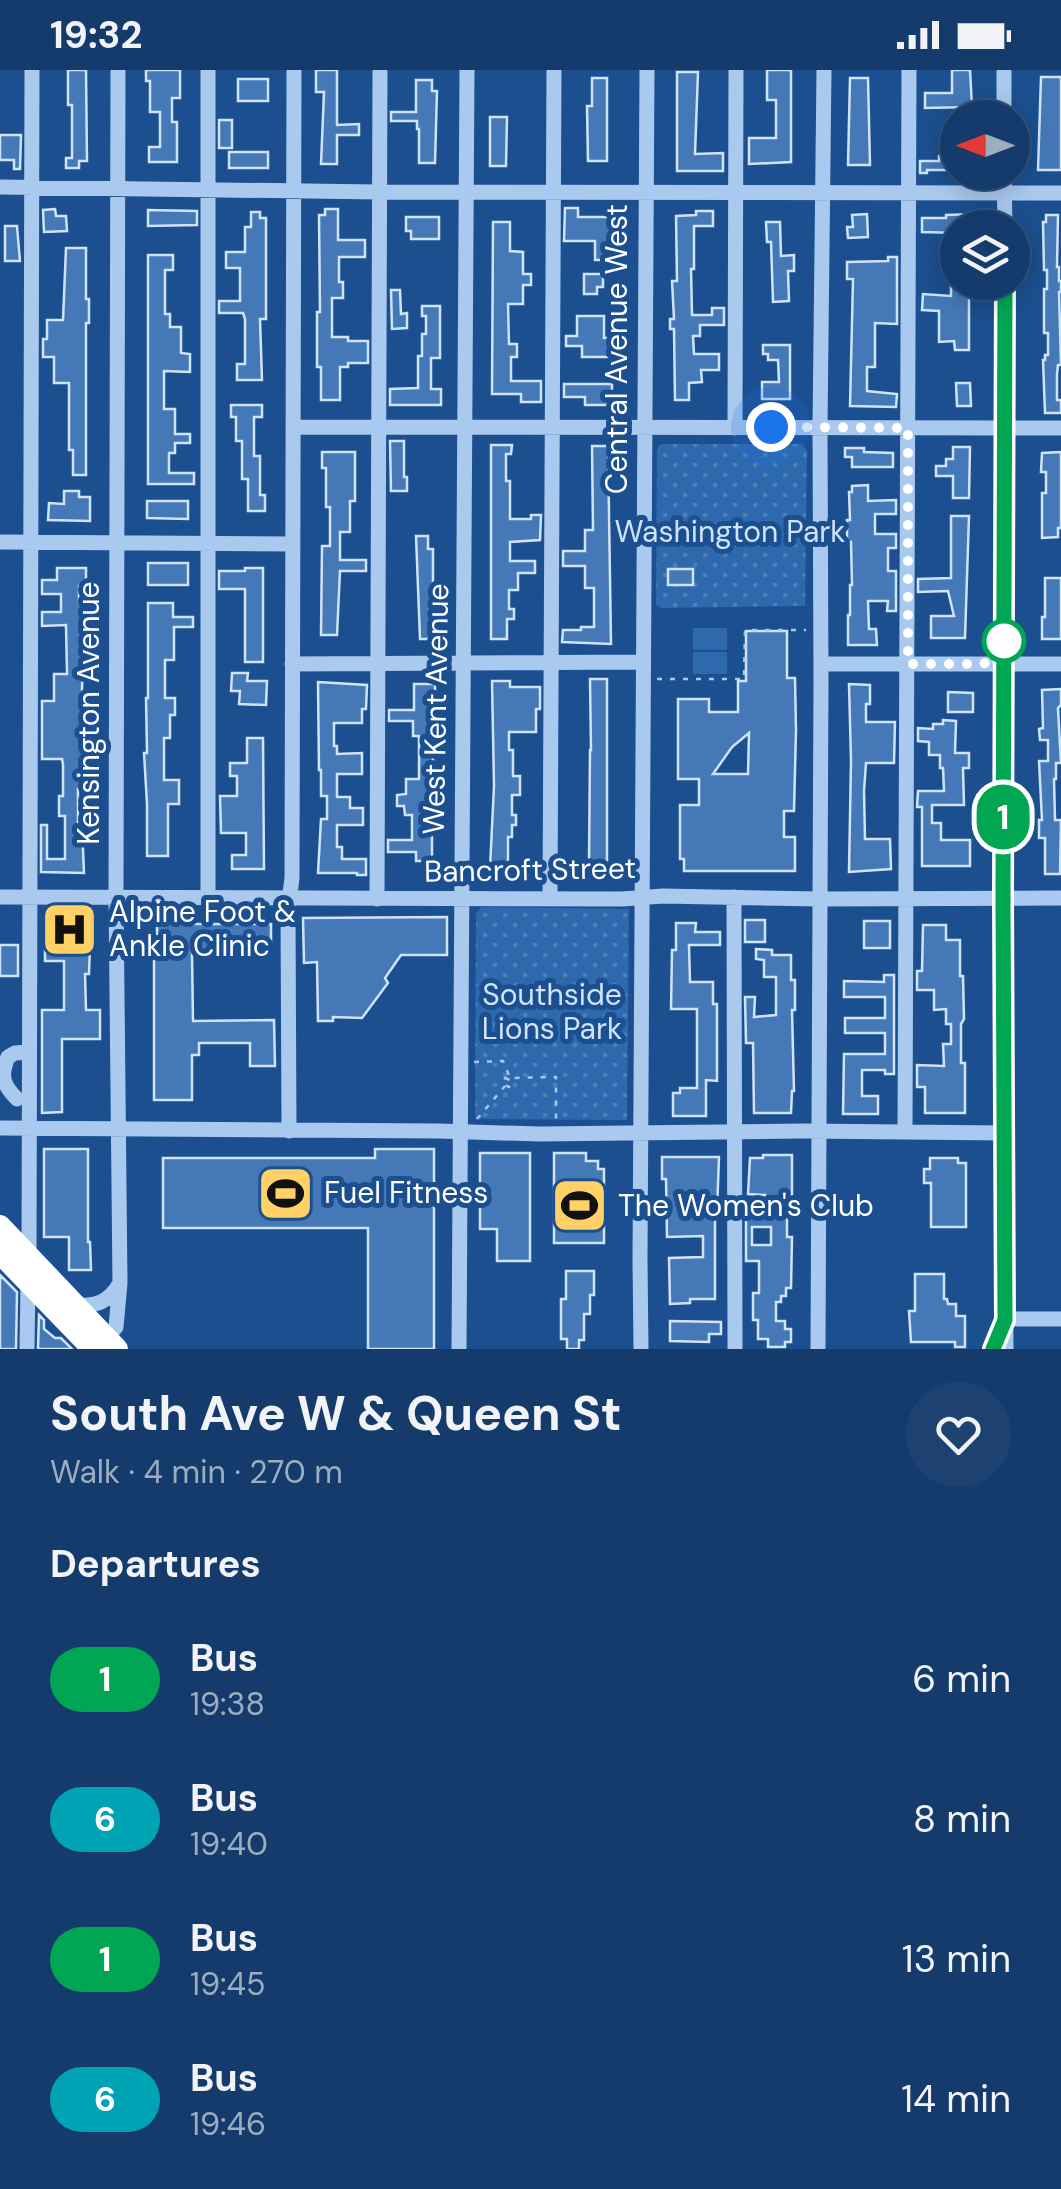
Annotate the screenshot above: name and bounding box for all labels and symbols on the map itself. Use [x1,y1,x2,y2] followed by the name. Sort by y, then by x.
[940,100,1030,190] north arrow
[597,204,636,494] street label: Central Avenue West
[746,402,796,452] your location
[615,512,845,551] park label: Washington Park
[69,581,108,845] street label: Kensington Avenue
[414,583,457,835] street label: West Kent Avenue
[983,620,1025,662] unlabelled marker
[970,784,1036,850] line badge: 1
[424,848,636,891] street label: Bancroft Street
[109,892,296,965] place label: Alpine Foot & Ankle Clinic
[40,899,100,959] hospital icon: Alpine Foot & Ankle Clinic
[482,975,622,1048] park label: Southside Lions Park
[255,1163,315,1223] sports icon: Fuel Fitness
[324,1173,488,1212] place label: Fuel Fitness
[549,1176,609,1236] sports icon: The Women's Club
[618,1186,874,1225] place label: The Women's Club

